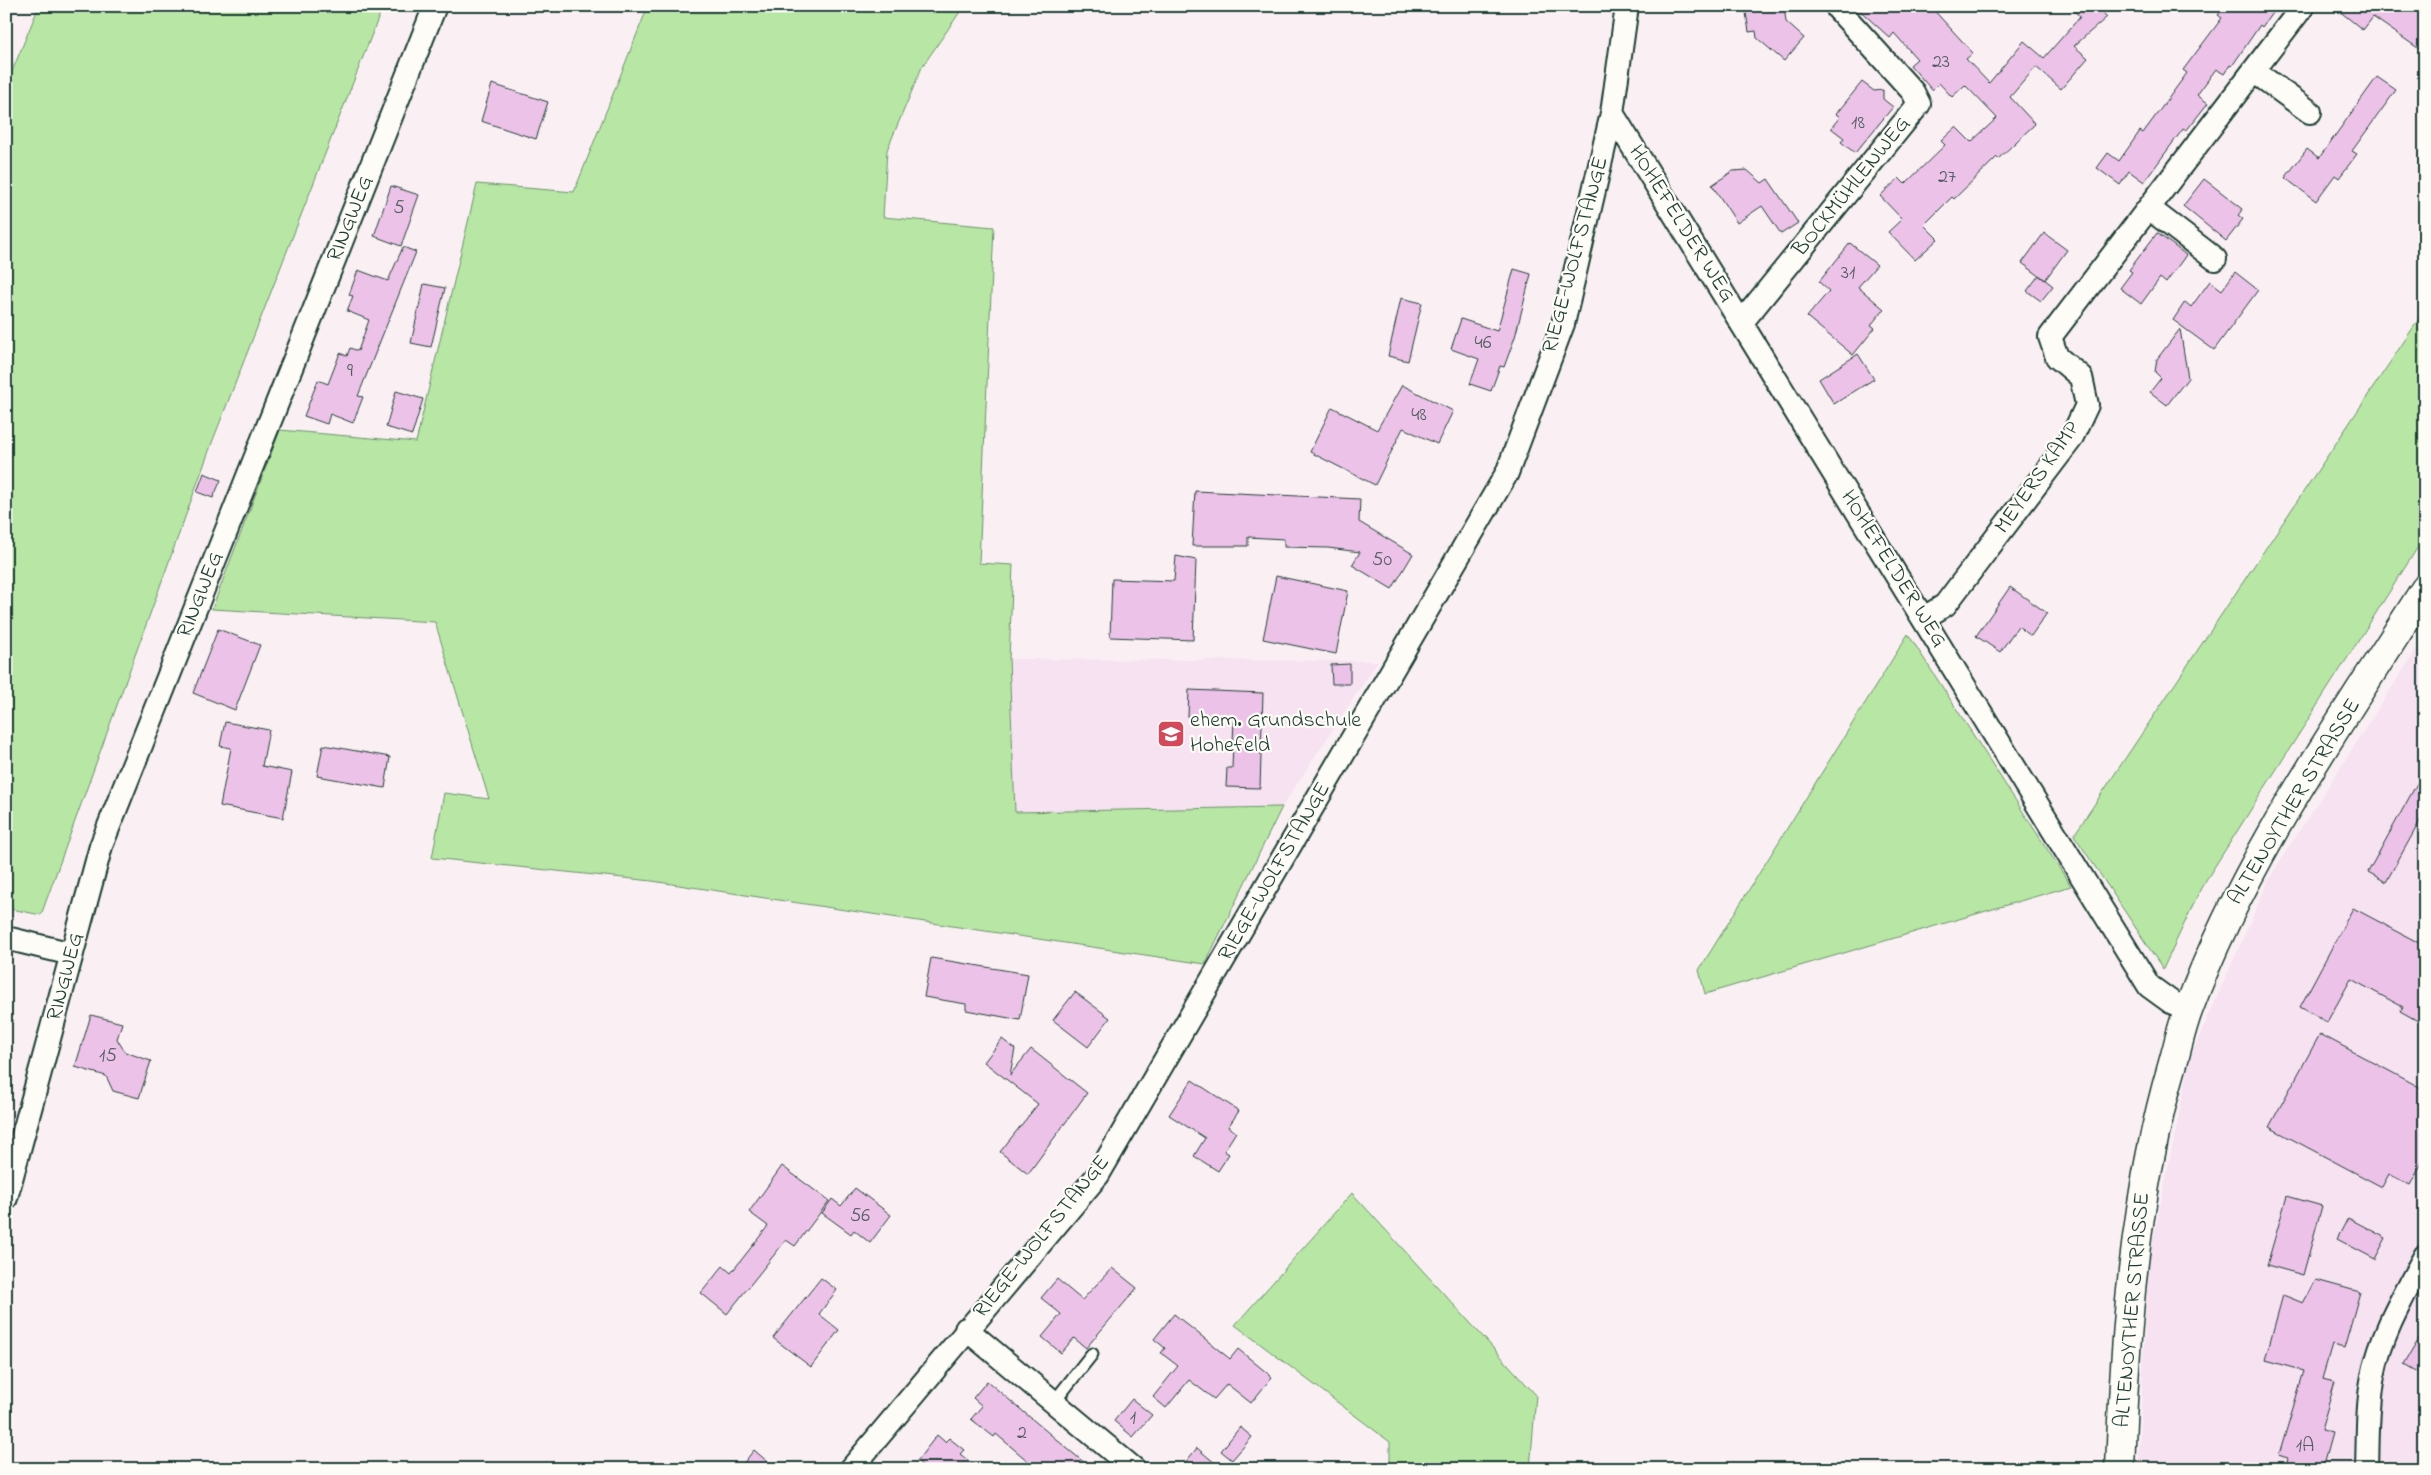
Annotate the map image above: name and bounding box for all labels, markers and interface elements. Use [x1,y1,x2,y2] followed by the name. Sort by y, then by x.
[1932,48,1950,77] house number: 23
[1851,109,1865,138] house number: 18
[1785,110,1919,265] street label: BOCKMÜHLENWEG
[1620,139,1742,309] street label: HOHEFELDER WEG
[1534,153,1618,357] street label: RIEGE-WOLFSTANGE
[1938,163,1956,192] house number: 27
[319,171,383,267] street label: RINGWEG
[393,194,405,223] house number: 5
[1841,259,1855,288] house number: 31
[1474,329,1492,358] house number: 46
[347,357,353,386] house number: 9
[1411,401,1427,430] house number: 48
[1987,415,2089,541] street label: MEYERS KAMP
[1832,484,1954,654] street label: HOHEFELDER WEG
[1372,546,1392,575] house number: 50
[169,547,233,643] street label: RINGWEG
[2221,693,2369,911] street label: ALTENOYTHER STRASSE
[1190,705,1361,762] place label: ehem. Grundschule Hohefeld
[1156,719,1186,749] school or university icon: ehem. Grundschule Hohefeld
[1211,776,1339,968] street label: RIEGE-WOLFSTANGE
[39,929,93,1025] street label: RINGWEG
[99,1042,117,1071] house number: 15
[966,1148,1118,1326] street label: RIEGE-WOLFSTANGE
[2107,1191,2159,1429] street label: ALTENOYTHER STRASSE
[850,1202,870,1231] house number: 56
[1130,1404,1136,1433] house number: 1
[1017,1419,1027,1448] house number: 2
[2296,1432,2314,1461] house number: 1A

